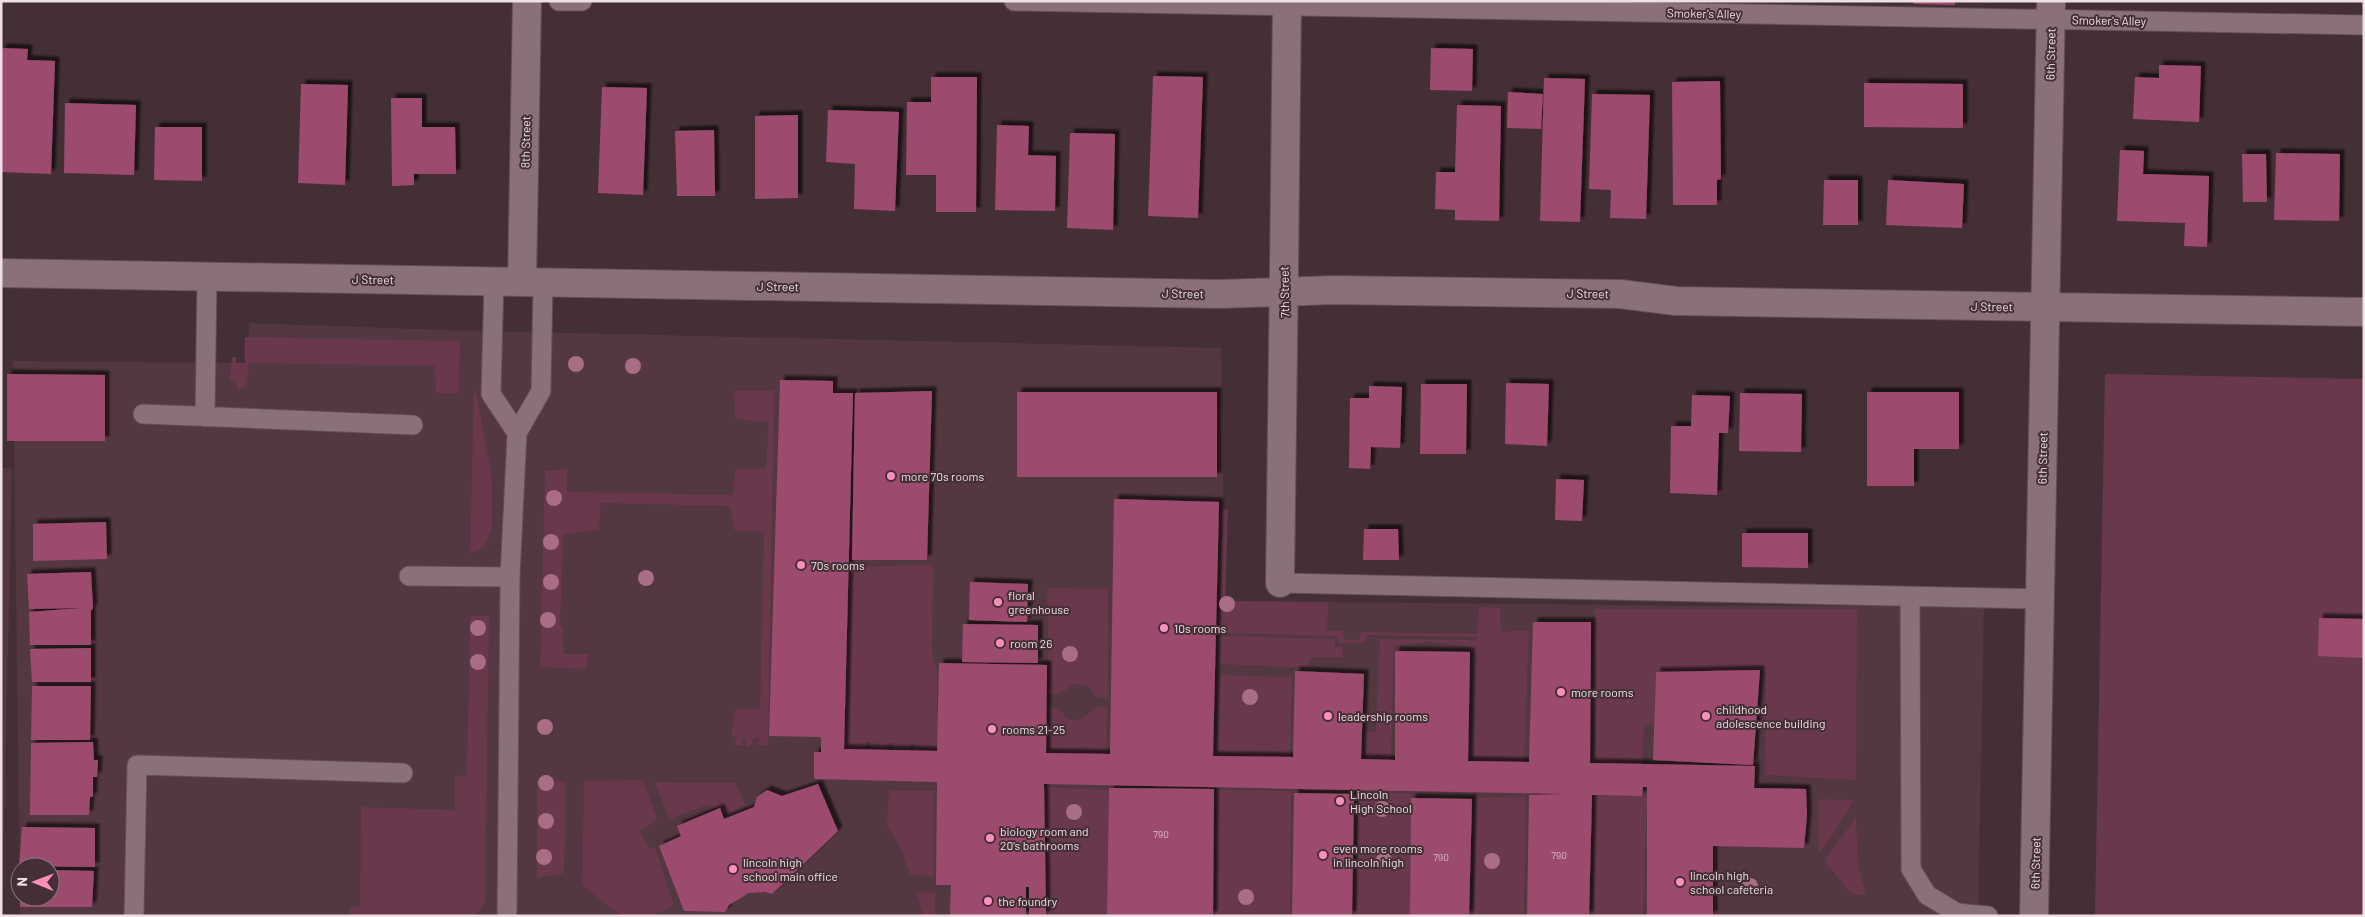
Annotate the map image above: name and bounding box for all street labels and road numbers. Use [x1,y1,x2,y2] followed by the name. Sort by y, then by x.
[1667,5,1742,21] street label: Smoker's Alley
[2072,12,2147,28] street label: Smoker's Alley
[2043,28,2057,80] street label: 6th Street
[518,116,532,168] street label: 8th Street
[1277,266,1291,318] street label: 7th Street
[352,272,394,286] street label: J Street
[757,279,799,293] street label: J Street
[1162,286,1204,300] street label: J Street
[1567,286,1609,300] street label: J Street
[1971,299,2013,313] street label: J Street
[2035,432,2049,484] street label: 6th Street
[2028,837,2042,889] street label: 6th Street

